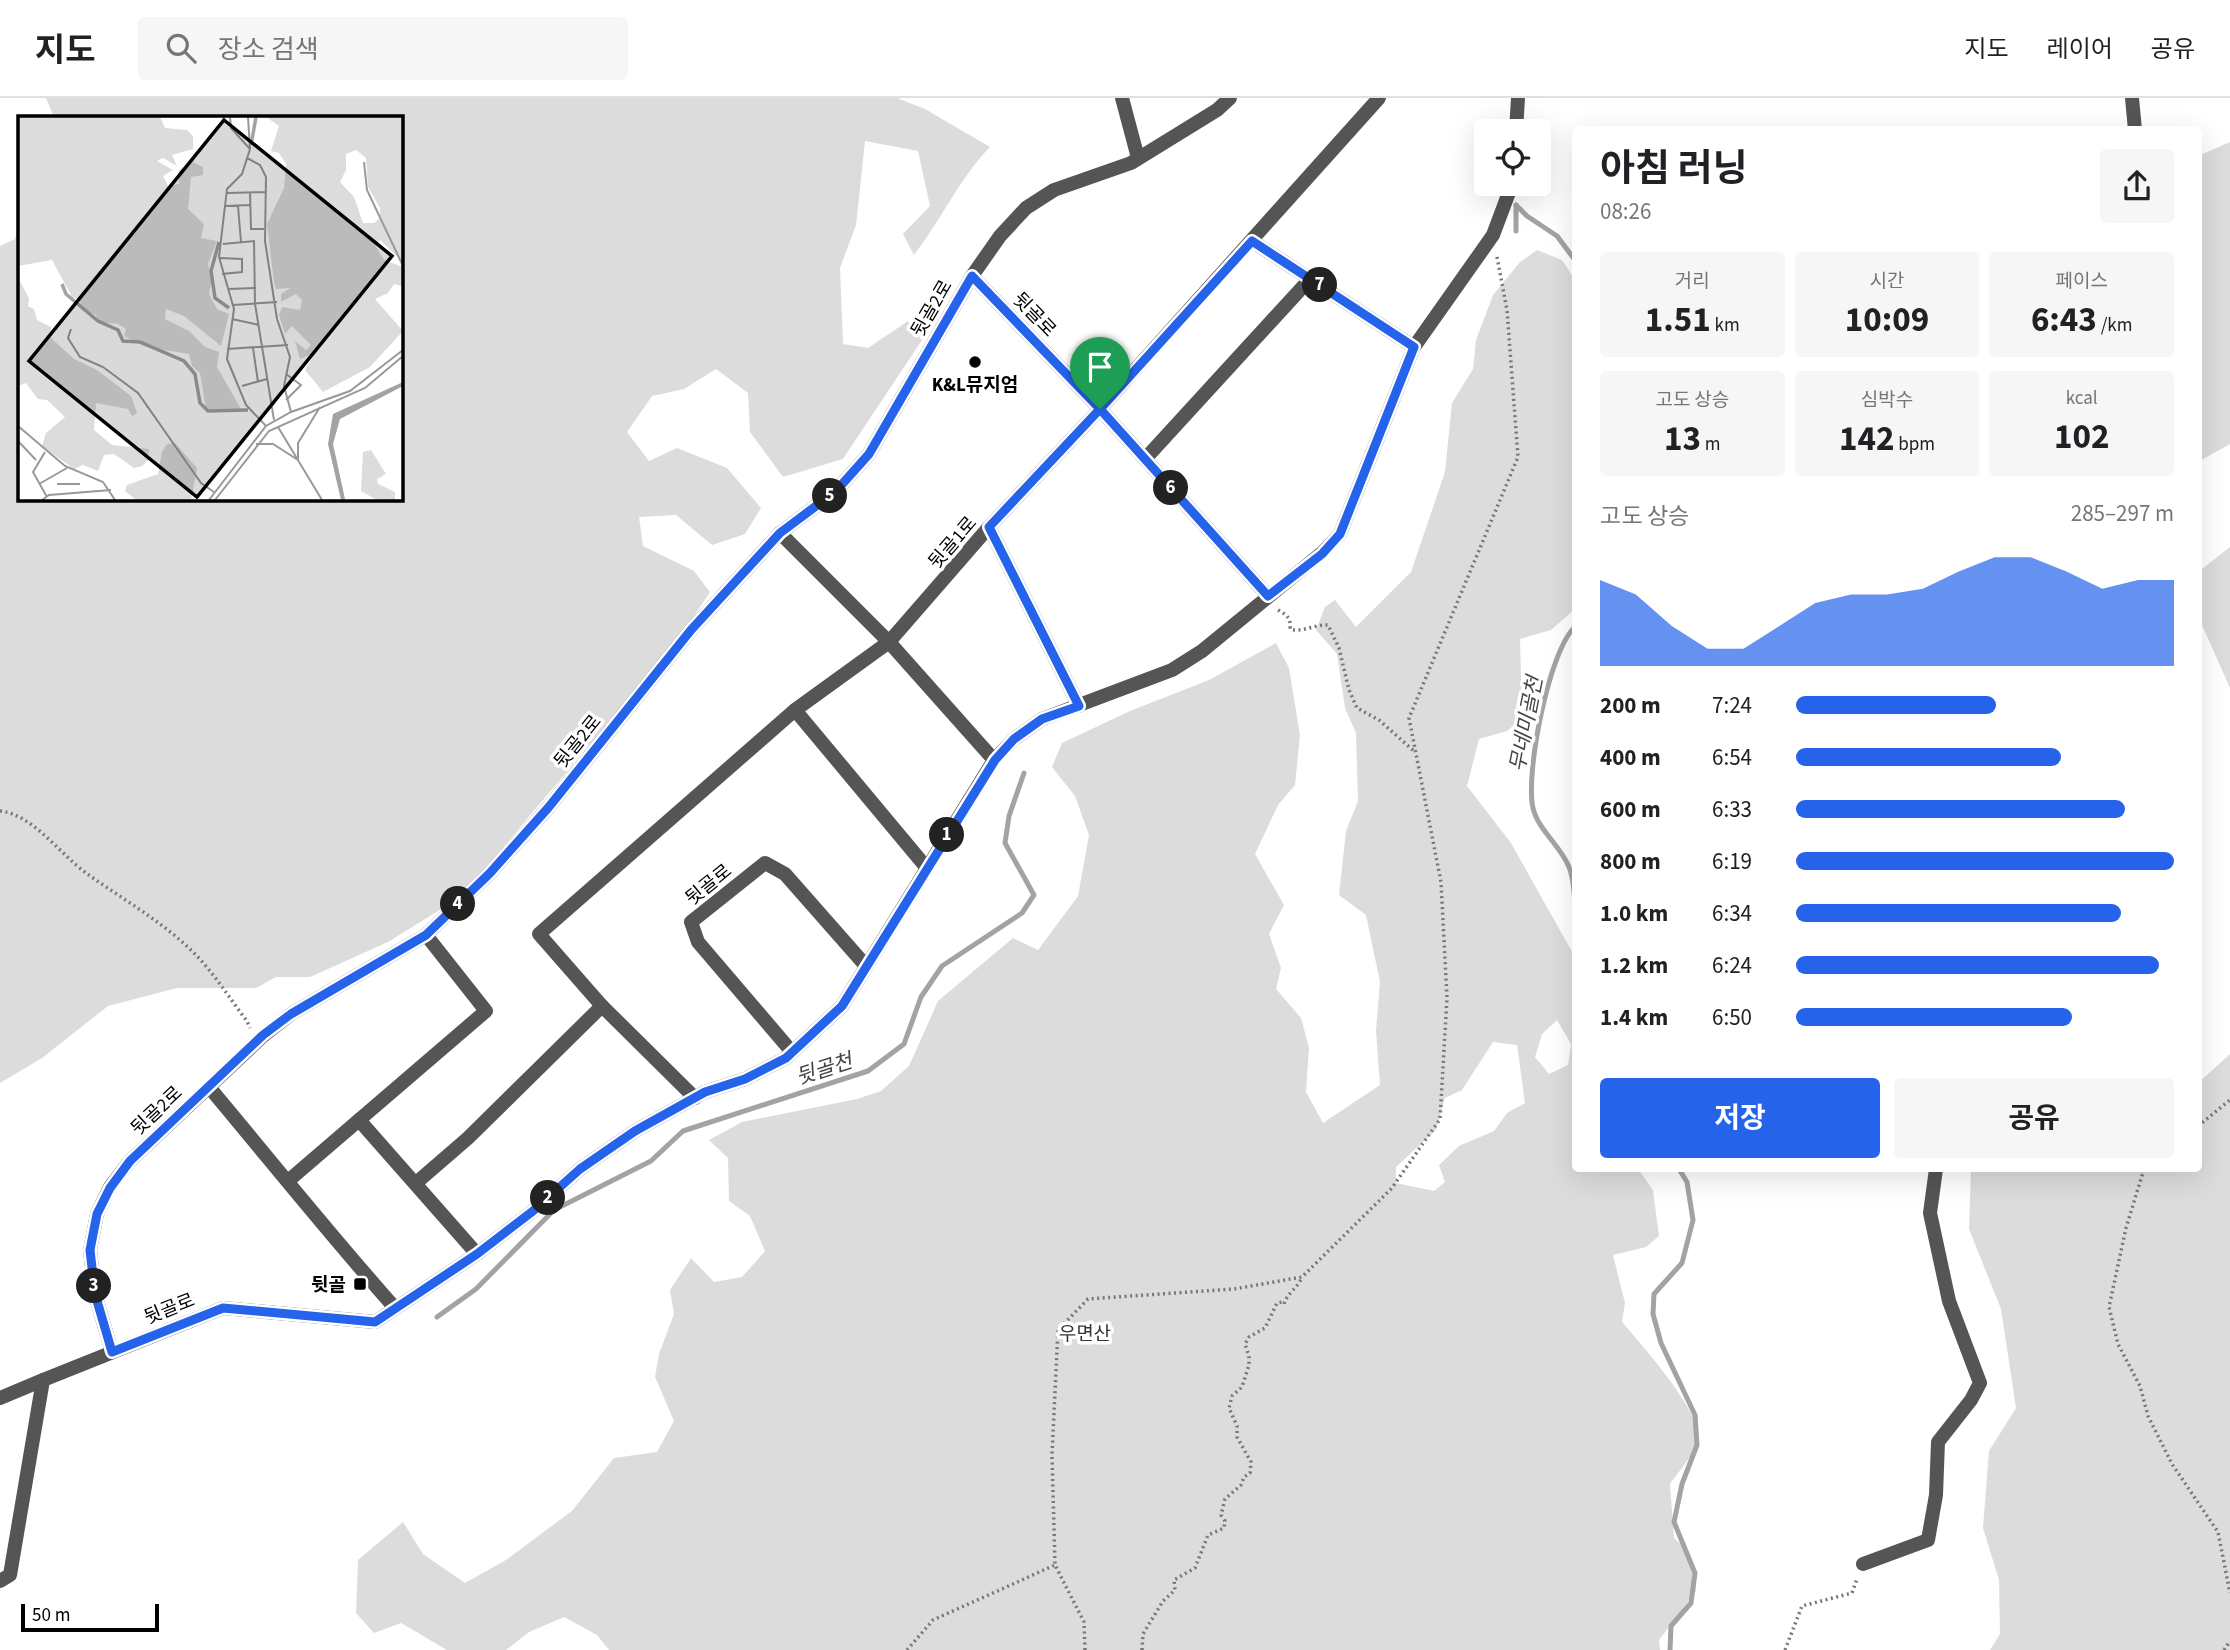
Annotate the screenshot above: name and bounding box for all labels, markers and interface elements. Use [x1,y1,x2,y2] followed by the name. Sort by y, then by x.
[138,17,628,80] search box
[35,27,96,74] text: 지도
[162,29,200,67] icon: search
[218,31,319,68] text: 장소 검색
[1964,32,2009,67] text: 지도
[2047,32,2113,67] text: 레이어
[2151,32,2195,67] text: 공유
[18,116,402,500] inset map
[1474,119,1551,196] map controls
[1474,119,1551,196] button: locate
[1600,142,1747,196] text: 아침 러닝
[2100,149,2174,223] button: share
[1600,195,1651,228] text: 08:26
[1302,268,1338,302] pin: 7
[1675,268,1710,295] text: 거리
[1870,268,1904,295] text: 시간
[2055,268,2108,295] text: 페이스
[1314,271,1325,298] text: 7
[905,275,959,342] street label: 뒷골2로
[1006,287,1062,343] street label: 뒷골로
[1645,295,1711,345] text: 1.51
[1845,295,1929,345] text: 10:09
[2031,295,2097,345] text: 6:43
[1711,312,1740,339] text: km
[2097,312,2132,339] text: /km
[1070,337,1130,409] pin
[1081,348,1119,386] icon: arrive
[967,354,983,370] marker: K&L뮤지엄
[932,372,1018,399] place label: K&L뮤지엄
[2066,385,2098,412] text: kcal
[1655,387,1729,414] text: 고도 상승
[1861,387,1913,414] text: 심박수
[2054,412,2109,462] text: 102
[1664,414,1701,464] text: 13
[1839,414,1894,464] text: 142
[1701,431,1721,458] text: m
[1894,431,1935,458] text: bpm
[1154,470,1188,506] pin: 6
[1165,474,1176,501] text: 6
[812,478,848,514] pin: 5
[824,482,835,509] text: 5
[2071,497,2174,530] text: 285–297 m
[1600,500,1689,533] text: 고도 상승
[923,511,984,575] street label: 뒷골1로
[1502,671,1550,774] water label: 무네미골천
[1600,689,1661,722] text: 200 m
[1712,689,1752,722] text: 7:24
[548,709,608,774] street label: 뒷골2로
[1600,741,1661,774] text: 400 m
[1712,741,1752,774] text: 6:54
[1600,793,1661,826] text: 600 m
[1712,793,1752,826] text: 6:33
[930,818,964,852] pin: 1
[941,821,952,848] text: 1
[1600,845,1661,878] text: 800 m
[1712,845,1752,878] text: 6:19
[680,858,738,912] street label: 뒷골로
[440,886,476,922] pin: 4
[452,890,463,917] text: 4
[1600,897,1668,930] text: 1.0 km
[1712,897,1752,930] text: 6:34
[1600,949,1668,982] text: 1.2 km
[1712,949,1752,982] text: 6:24
[1600,1001,1668,1034] text: 1.4 km
[1712,1001,1752,1034] text: 6:50
[792,1045,859,1092] water label: 뒷골천
[1600,1078,1880,1158] button: 저장
[1894,1078,2174,1158] button: 공유
[125,1080,189,1142] street label: 뒷골2로
[530,1180,566,1216] pin: 2
[542,1184,553,1211] text: 2
[76,1268,112,1304] pin: 3
[88,1272,99,1299] text: 3
[311,1272,346,1299] place label: 뒷골
[352,1276,368,1292] marker: 뒷골
[140,1287,199,1332] street label: 뒷골로
[1059,1321,1111,1348] park label: 우면산
[21,1601,159,1633] scale bar
[32,1602,70,1629] text: 50 m

